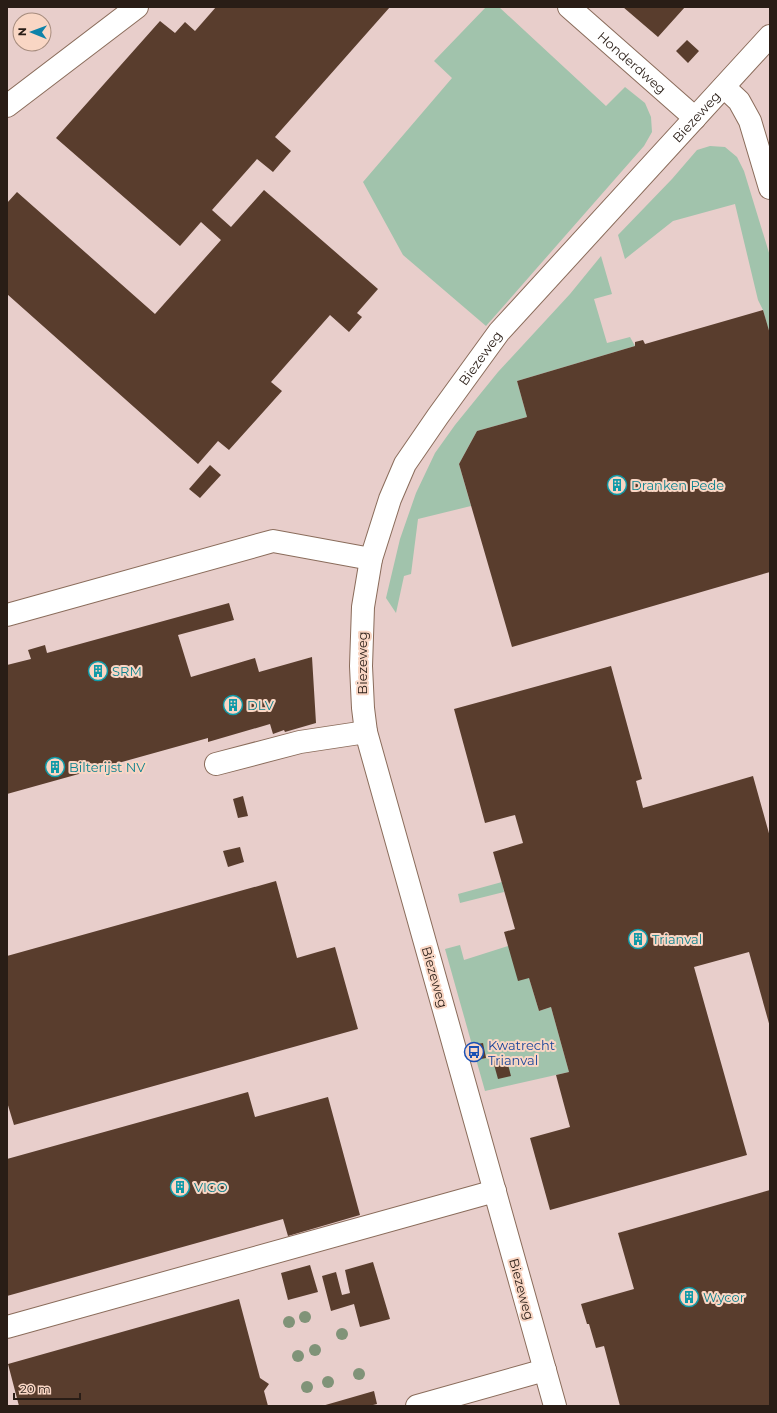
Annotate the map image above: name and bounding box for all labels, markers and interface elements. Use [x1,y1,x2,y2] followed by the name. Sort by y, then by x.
[12,12,52,52] north arrow
[15,27,29,36] text: N
[594,28,670,97] street label: Honderdweg
[669,88,723,145] street label: Biezeweg
[455,328,505,388] street label: Biezeweg
[606,474,628,496] building icon: Dranken Pede
[631,477,724,493] place label: Dranken Pede
[354,631,370,695] street label: Biezeweg
[87,660,109,682] building icon: SRM
[112,663,142,679] place label: SRM
[222,694,244,716] building icon: DLV
[247,697,275,713] place label: DLV
[44,756,66,778] building icon: Bilterijst NV
[69,759,146,775] place label: Bilterijst NV
[627,928,649,950] building icon: Trianval
[652,931,702,947] place label: Trianval
[419,944,451,1010] street label: Biezeweg
[488,1037,555,1068] place label: Kwatrecht Trianval
[463,1041,485,1063] bus stop icon: Kwatrecht Trianval
[169,1176,191,1198] building icon: VIGO
[194,1179,228,1195] place label: VIGO
[506,1256,538,1322] street label: Biezeweg
[678,1286,700,1308] building icon: Wycor
[703,1289,745,1305] place label: Wycor
[14,1375,80,1401] scale bar
[20,1381,51,1396] text: 20 m

